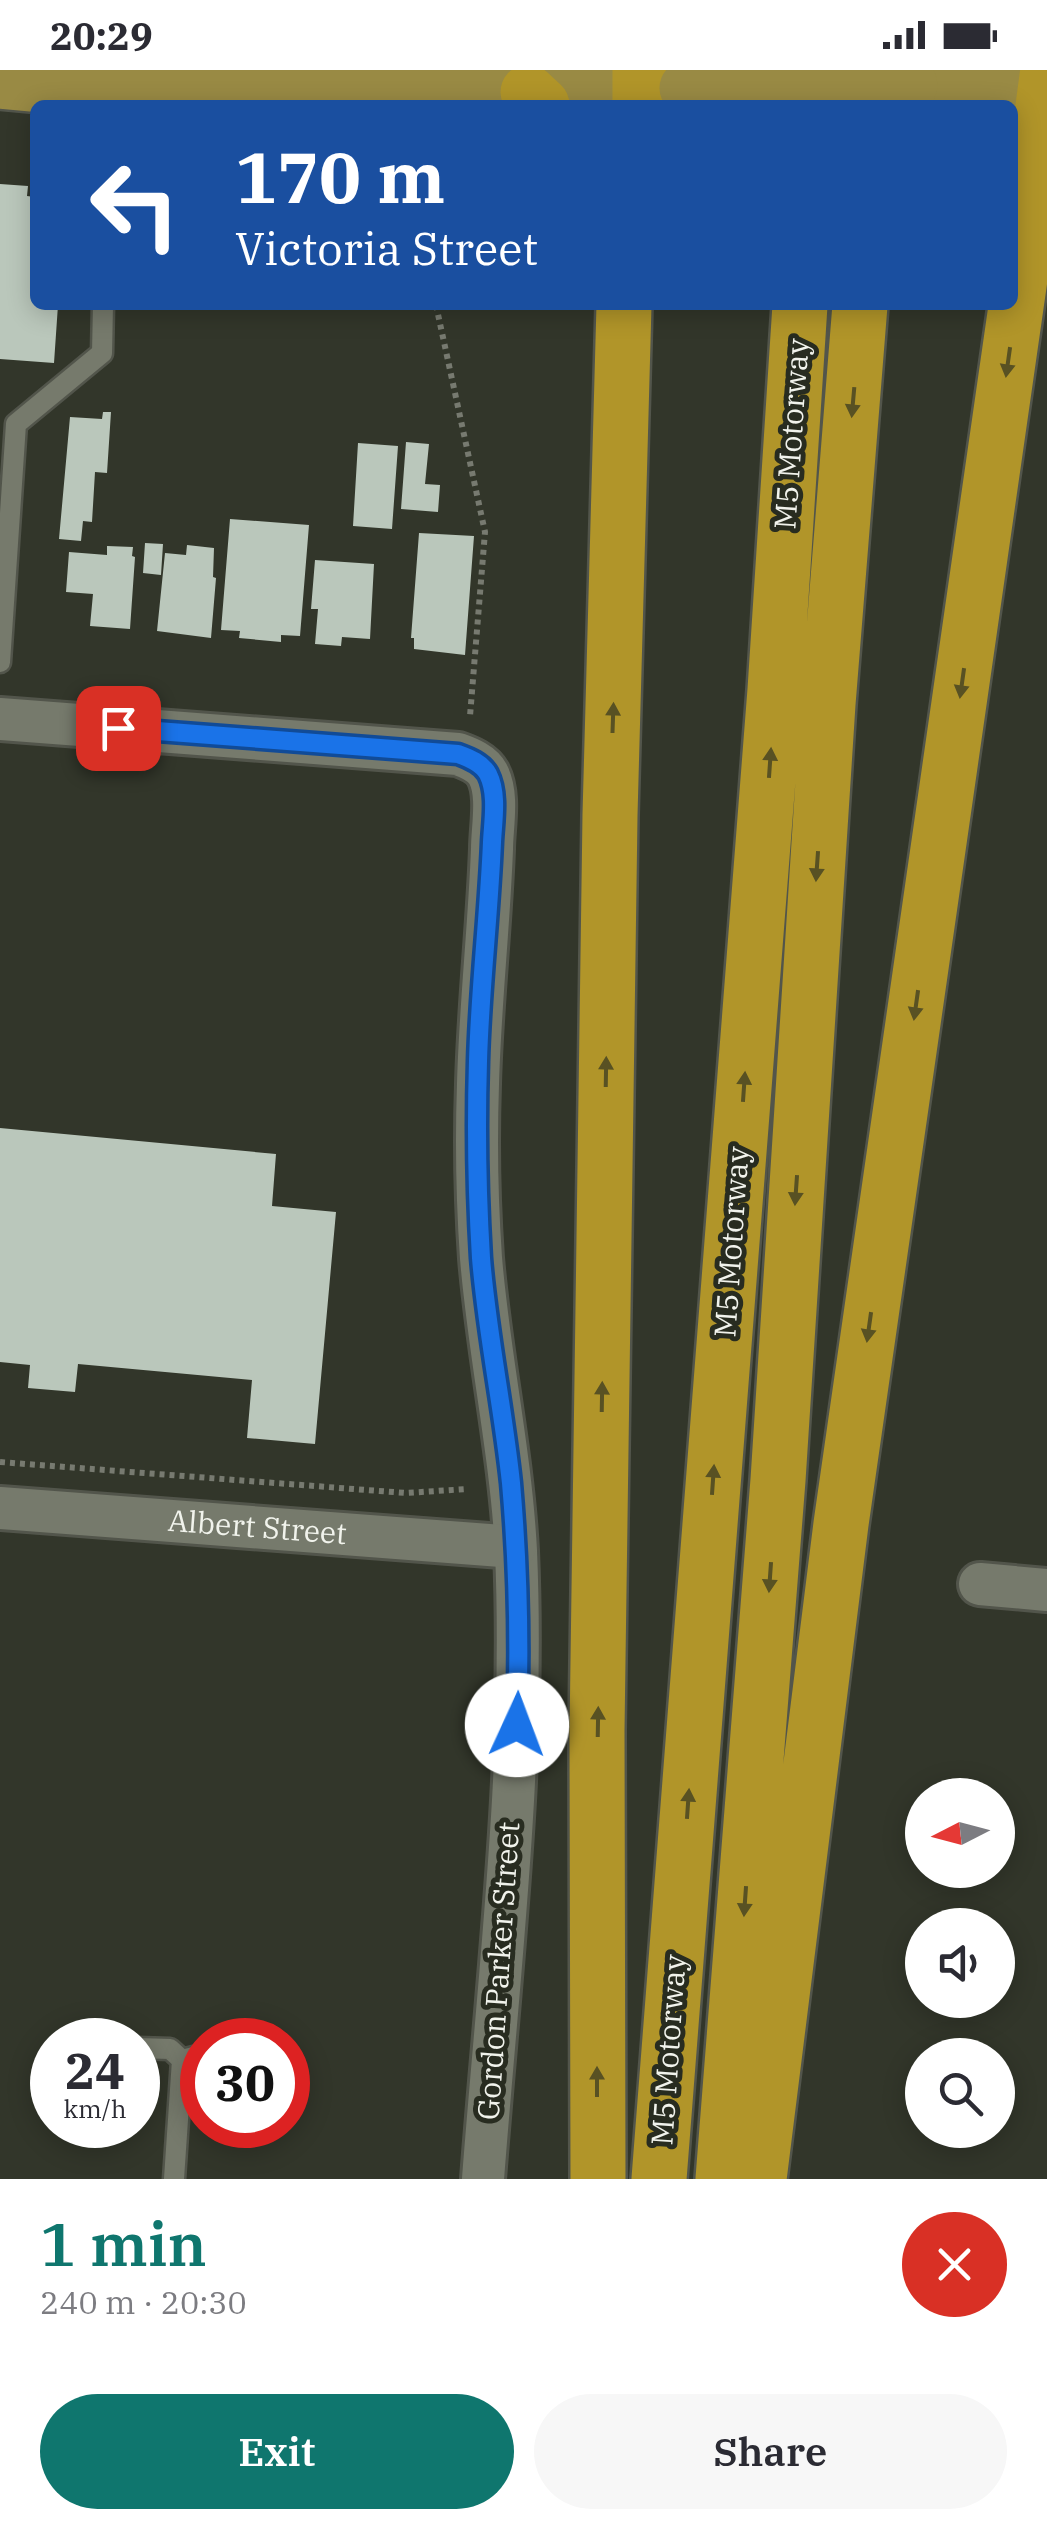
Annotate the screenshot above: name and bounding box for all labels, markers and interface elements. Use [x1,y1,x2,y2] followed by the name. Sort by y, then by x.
[50,11,153,60] text: 20:29
[235,131,445,222] text: 170 m
[70,140,200,270] icon: left
[235,219,538,277] text: Victoria Street
[764,337,817,531] street label: M5 Motorway
[1000,346,1016,378] one-way arrow
[844,387,860,419] one-way arrow
[954,668,970,700] one-way arrow
[76,686,161,771] pin
[91,701,146,756] icon: arrive
[605,702,621,734] one-way arrow
[762,746,778,778] one-way arrow
[809,850,825,882] one-way arrow
[907,990,923,1021] one-way arrow
[599,1055,615,1087] one-way arrow
[737,1070,753,1102] one-way arrow
[704,1145,757,1339] street label: M5 Motorway
[788,1175,804,1207] one-way arrow
[861,1311,877,1343] one-way arrow
[594,1380,610,1412] one-way arrow
[706,1464,722,1496] one-way arrow
[167,1500,348,1552] street label: Albert Street
[762,1562,778,1594] one-way arrow
[465,1673,569,1777] position arrow
[590,1705,606,1737] one-way arrow
[905,1778,1015,1888] north arrow
[905,1778,1015,2148] map controls
[680,1788,696,1820] one-way arrow
[468,1821,527,2121] street label: Gordon Parker Street
[736,1886,752,1918] one-way arrow
[905,1908,1015,2018] button: sound
[641,1953,694,2147] street label: M5 Motorway
[180,2018,310,2148] speed limit sign: 30
[65,2038,125,2103] text: 24
[905,2038,1015,2148] button: search
[589,2065,605,2097] one-way arrow
[63,2092,127,2125] text: km/h
[40,2204,207,2283] text: 1 min
[902,2212,1007,2317] button: close
[40,2281,247,2323] text: 240 m · 20:30
[40,2394,514,2509] button: Exit
[534,2394,1007,2509] button: Share

